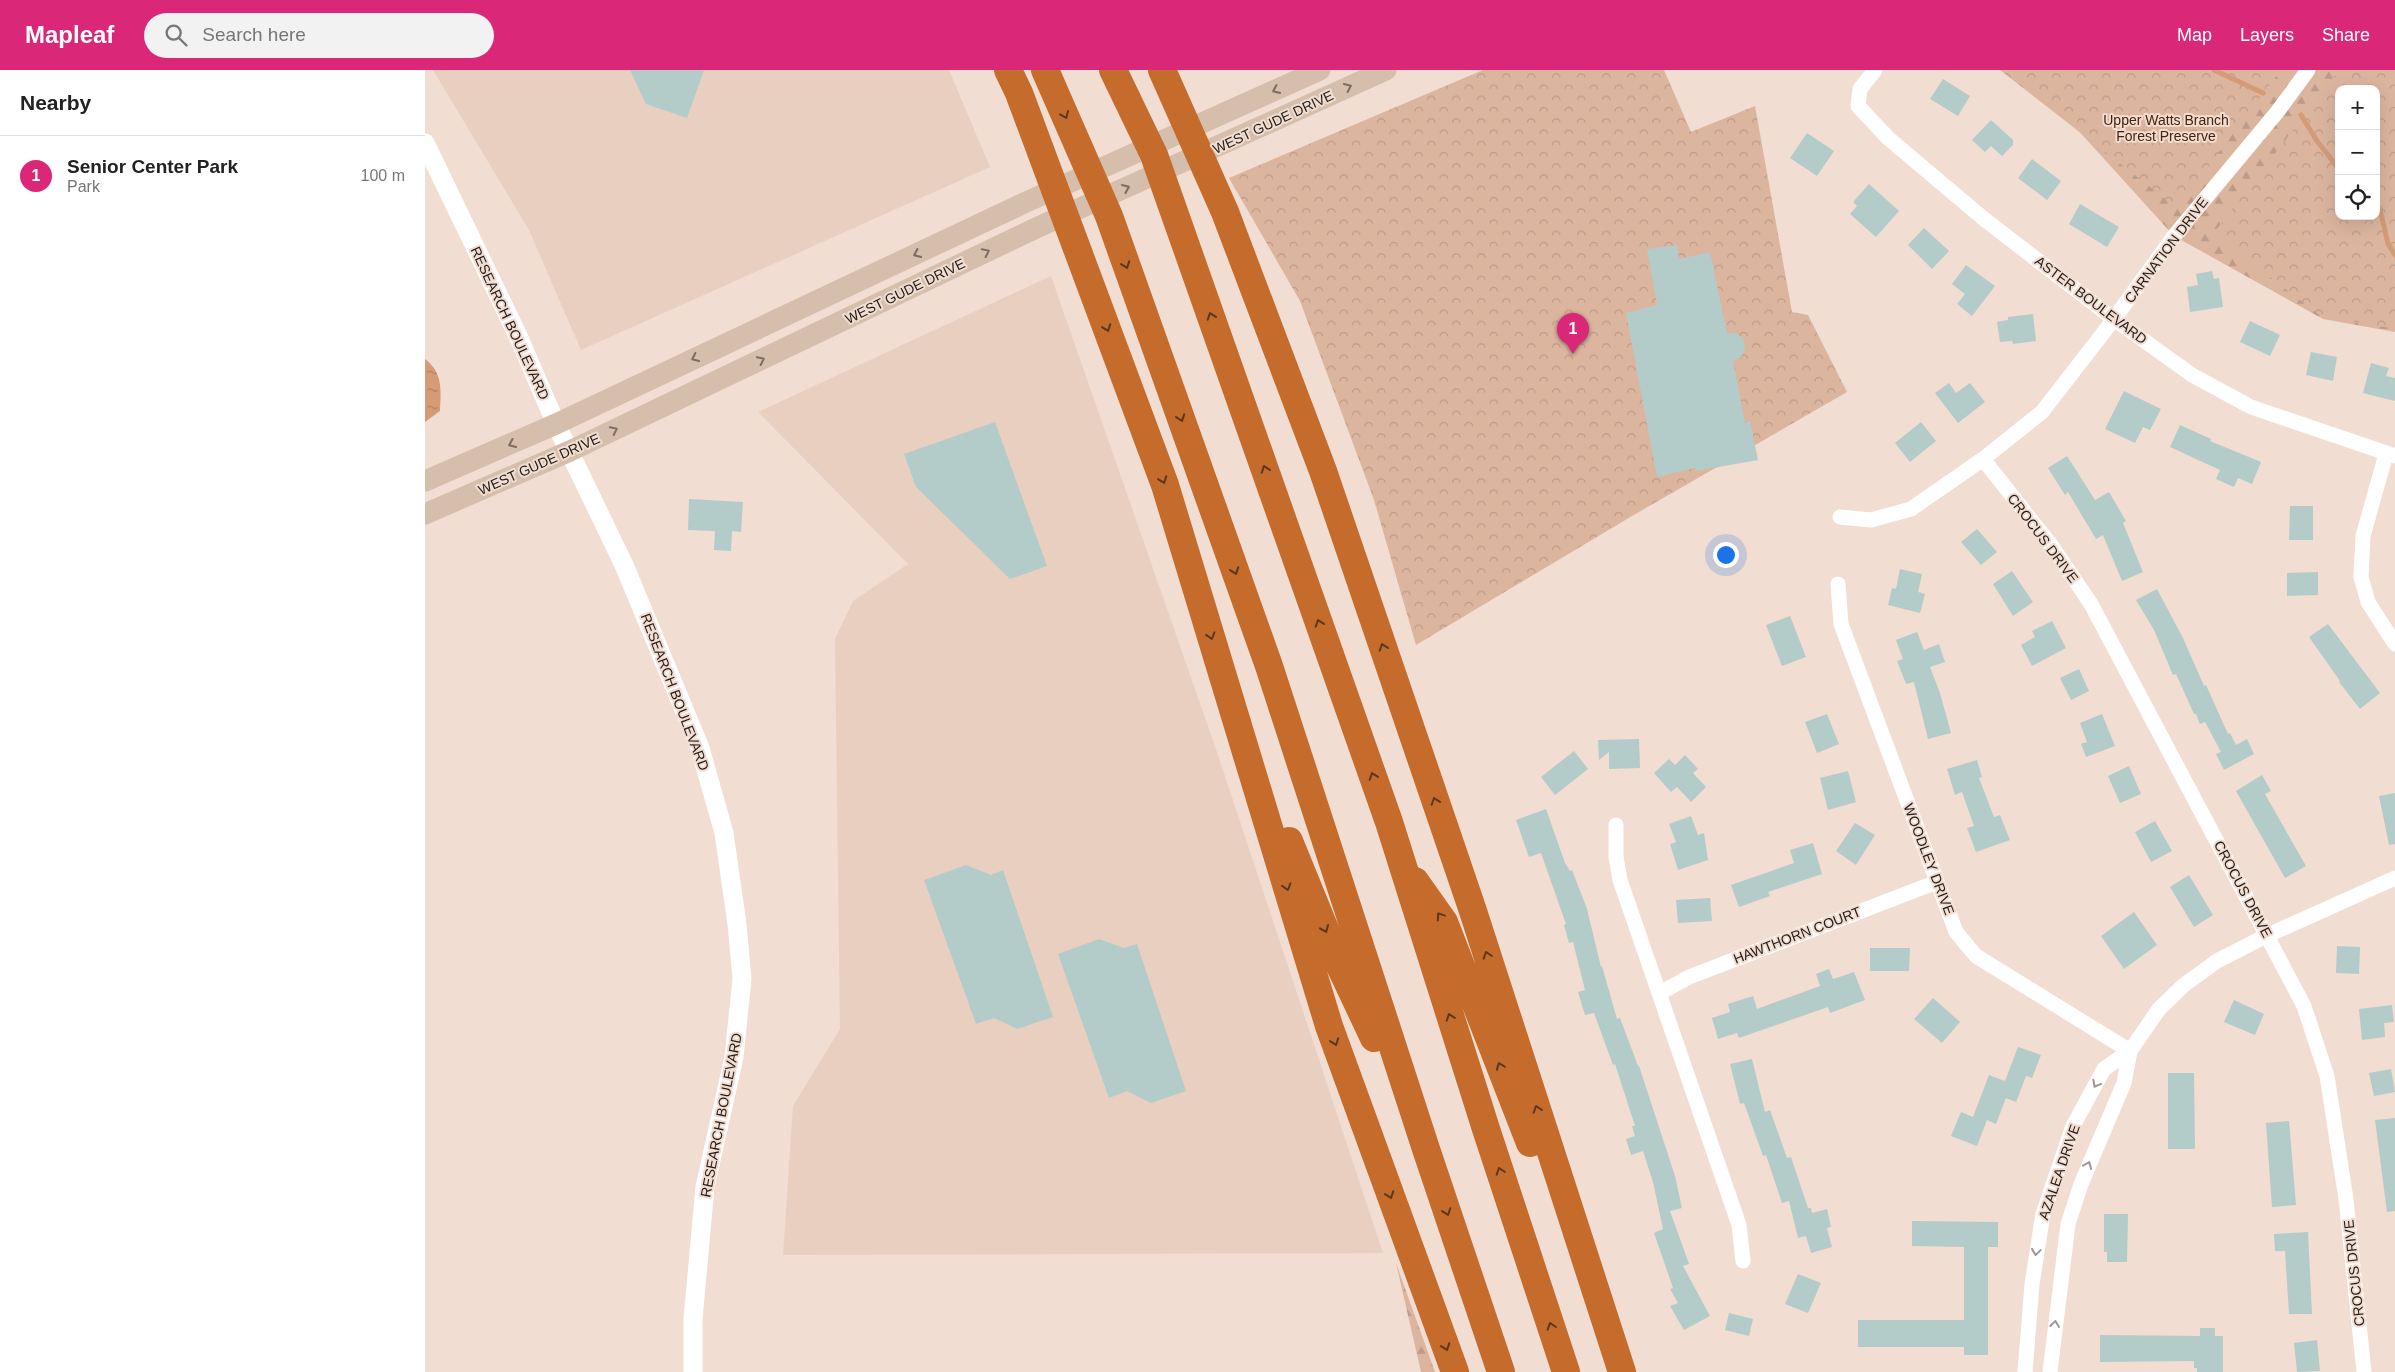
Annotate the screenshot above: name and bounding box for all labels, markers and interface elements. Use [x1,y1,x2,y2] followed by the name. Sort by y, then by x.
[144,13,494,58] search box
[25,21,114,48] text: Mapleaf
[162,21,190,49] icon: search
[202,24,306,45] text: Search here
[2177,25,2212,45] text: Map
[2240,25,2294,45] text: Layers
[2322,25,2370,45] text: Share
[1343,83,1352,94] one-way arrow
[1272,84,1281,94] one-way arrow
[2335,85,2380,220] map controls
[2335,85,2380,130] button: +
[1210,87,1336,157] street label: WEST GUDE DRIVE
[20,91,91,114] text: Nearby
[1058,110,1069,119] one-way arrow
[2103,112,2229,144] park label: Upper Watts Branch Forest Preserve
[2335,130,2380,175] button: −
[67,156,238,177] text: Senior Center Park
[32,167,40,184] text: 1
[361,167,405,184] text: 100 m
[2335,175,2380,220] button: locate
[67,178,100,195] text: Park
[1121,184,1130,195] one-way arrow
[2121,194,2211,306] street label: CARNATION DRIVE
[467,244,553,402] street label: RESEARCH BOULEVARD
[913,247,922,258] one-way arrow
[981,248,990,258] one-way arrow
[2032,253,2150,347] street label: ASTER BOULEVARD
[843,255,967,327] street label: WEST GUDE DRIVE
[1120,260,1130,269] one-way arrow
[1207,312,1217,321] one-way arrow
[1557,313,1589,354] pin: 1
[1101,323,1111,332] one-way arrow
[691,352,700,362] one-way arrow
[756,356,765,366] one-way arrow
[1175,413,1185,422] one-way arrow
[609,426,618,437] one-way arrow
[476,430,602,498] street label: WEST GUDE DRIVE
[508,437,517,448] one-way arrow
[1261,466,1271,474] one-way arrow
[1157,476,1167,484] one-way arrow
[2004,490,2082,586] street label: CROCUS DRIVE
[1713,542,1739,568] your location
[1229,567,1239,575] one-way arrow
[638,611,712,773] street label: RESEARCH BOULEVARD
[1315,619,1325,627] one-way arrow
[1205,631,1215,639] one-way arrow
[1379,643,1389,652] one-way arrow
[1368,772,1378,781] one-way arrow
[1431,797,1441,805] one-way arrow
[1900,801,1958,917] street label: WOODLEY DRIVE
[2211,838,2275,940] street label: CROCUS DRIVE
[1281,882,1291,890] one-way arrow
[1731,903,1863,967] street label: HAWTHORN COURT
[1436,912,1446,921] one-way arrow
[1319,924,1330,933] one-way arrow
[1483,951,1493,959] one-way arrow
[1446,1013,1456,1021] one-way arrow
[697,1031,745,1199] street label: RESEARCH BOULEVARD
[1329,1037,1339,1046] one-way arrow
[1496,1062,1507,1071] one-way arrow
[2092,1078,2102,1087] one-way arrow
[1533,1105,1543,1114] one-way arrow
[2035,1122,2083,1222] street label: AZALEA DRIVE
[2082,1161,2093,1170] one-way arrow
[1496,1168,1506,1176] one-way arrow
[1384,1190,1394,1199] one-way arrow
[1441,1207,1451,1215] one-way arrow
[2340,1219,2368,1327] street label: CROCUS DRIVE
[2032,1248,2042,1257] one-way arrow
[2049,1319,2060,1327] one-way arrow
[1547,1322,1557,1330] one-way arrow
[1440,1343,1450,1351] one-way arrow

